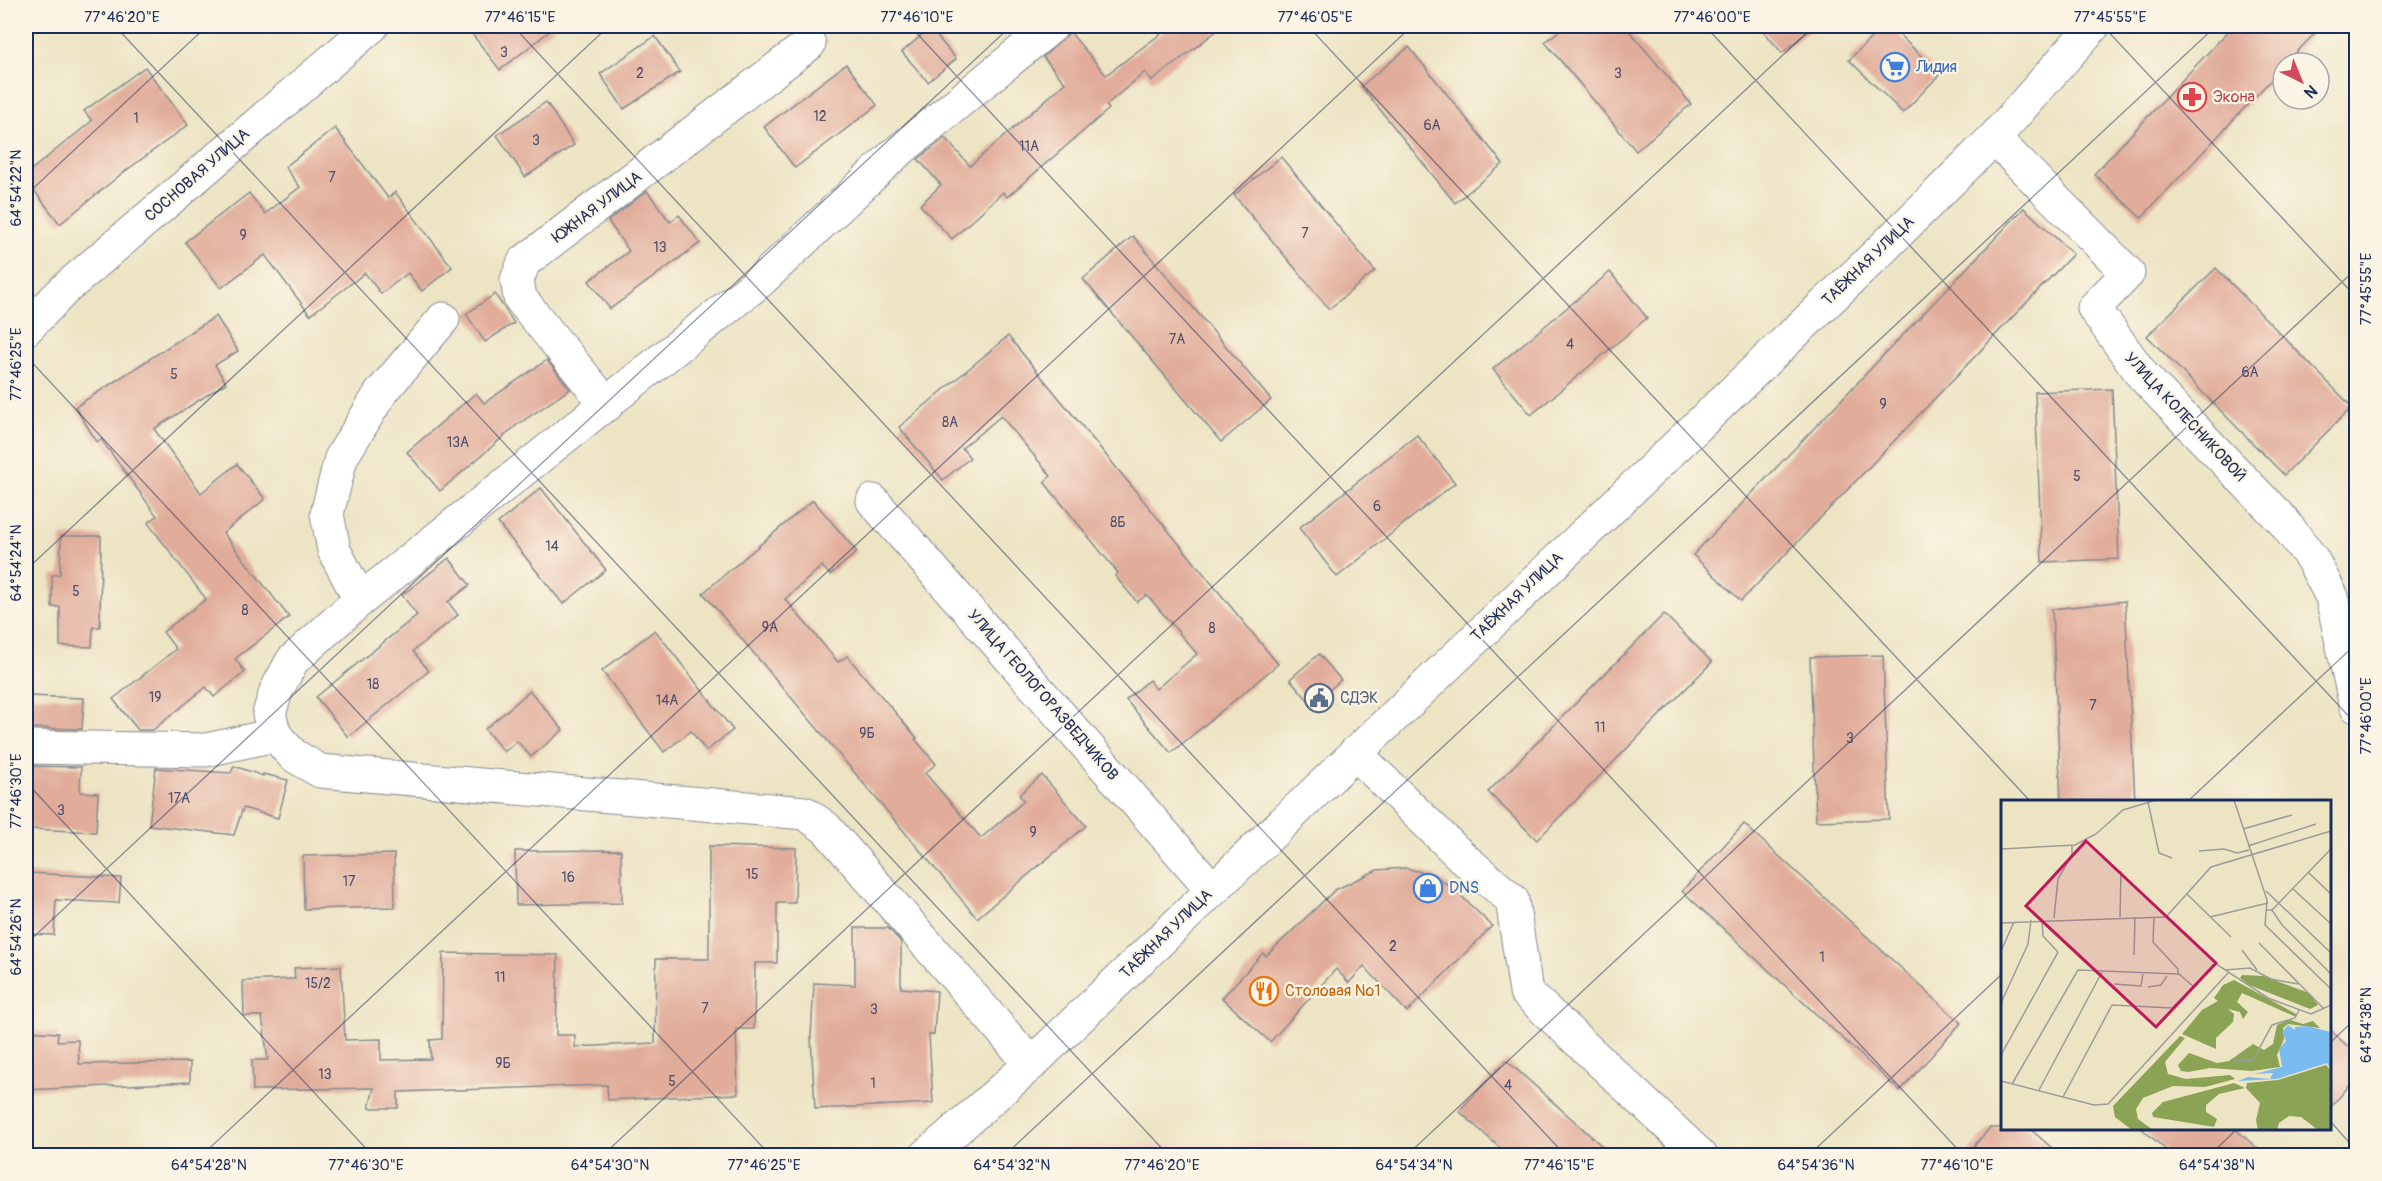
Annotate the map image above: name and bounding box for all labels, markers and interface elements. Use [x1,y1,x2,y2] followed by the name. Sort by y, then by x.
[84,8,160,27] text: 77°46'20"E
[485,8,556,27] text: 77°46'15"E
[881,8,954,27] text: 77°46'10"E
[1277,8,1353,27] text: 77°46'05"E
[1673,8,1751,27] text: 77°46'00"E
[2074,8,2146,27] text: 77°45'55"E
[500,44,508,61] house number: 3
[1879,51,1911,83] supermarket icon: Лидия
[2271,51,2331,111] north arrow
[1915,57,1957,77] place label: Лидия
[636,65,644,82] house number: 2
[1614,65,1622,82] house number: 3
[2300,80,2321,102] text: N
[2176,81,2208,113] pharmacy icon: Экона
[2213,87,2255,107] place label: Экона
[813,108,827,125] house number: 12
[133,110,139,127] house number: 1
[1423,117,1441,134] house number: 6А
[140,124,254,226] street label: СОСНОВАЯ УЛИЦА
[532,132,540,149] house number: 3
[1019,138,1039,155] house number: 11А
[7,150,26,226] text: 64°54'22"N
[548,167,646,247] street label: ЮЖНАЯ УЛИЦА
[328,169,336,186] house number: 7
[1818,212,1918,310] street label: ТАЁЖНАЯ УЛИЦА
[1301,225,1309,242] house number: 7
[239,227,247,244] house number: 9
[653,239,667,256] house number: 13
[2357,253,2376,325] text: 77°45'55"E
[7,327,26,401] text: 77°46'25"E
[1169,331,1185,348] house number: 7А
[1566,336,1574,353] house number: 4
[2120,348,2250,486] street label: УЛИЦА КОЛЕСНИКОВОЙ
[2241,364,2259,381] house number: 6А
[170,366,178,383] house number: 5
[1879,396,1887,413] house number: 9
[942,414,958,431] house number: 8А
[447,434,469,451] house number: 13А
[2073,468,2081,485] house number: 5
[1373,498,1381,515] house number: 6
[1110,514,1126,531] house number: 8Б
[7,524,26,602] text: 64°54'24"N
[545,538,559,555] house number: 14
[1467,548,1567,646] street label: ТАЁЖНАЯ УЛИЦА
[72,583,80,600] house number: 5
[241,602,249,619] house number: 8
[963,605,1123,785] street label: УЛИЦА ГЕОЛОГОРАЗВЕДЧИКОВ
[762,619,778,636] house number: 9А
[1208,620,1216,637] house number: 8
[367,676,379,693] house number: 18
[2357,677,2376,755] text: 77°46'00"E
[1303,682,1335,714] public building icon: СДЭК
[1340,688,1378,708] place label: СДЭК
[149,689,161,706] house number: 19
[656,692,678,709] house number: 14А
[2089,697,2097,714] house number: 7
[1595,719,1605,736] house number: 11
[859,725,875,742] house number: 9Б
[1846,730,1854,747] house number: 3
[7,753,26,829] text: 77°46'30"E
[168,790,190,807] house number: 17А
[2001,800,2331,1130] inset map
[57,802,65,819] house number: 3
[1029,824,1037,841] house number: 9
[745,866,759,883] house number: 15
[561,869,575,886] house number: 16
[1412,872,1444,904] shop icon: DNS
[343,873,356,890] house number: 17
[1449,878,1479,898] place label: DNS
[1116,885,1216,983] street label: ТАЁЖНАЯ УЛИЦА
[7,898,26,976] text: 64°54'26"N
[1389,938,1397,955] house number: 2
[1819,949,1825,966] house number: 1
[495,969,505,986] house number: 11
[305,975,331,992] house number: 15/2
[1248,975,1280,1007] restaurant icon: Столовая №1
[1285,981,1380,1001] place label: Столовая №1
[2357,987,2376,1063] text: 64°54'38"N
[701,1000,709,1017] house number: 7
[870,1001,878,1018] house number: 3
[495,1055,511,1072] house number: 9Б
[318,1066,332,1083] house number: 13
[668,1073,676,1090] house number: 5
[870,1075,876,1092] house number: 1
[1504,1077,1512,1094] house number: 4
[171,1156,247,1175] text: 64°54'28"N
[328,1156,404,1175] text: 77°46'30"E
[571,1156,649,1175] text: 64°54'30"N
[727,1156,801,1175] text: 77°46'25"E
[974,1156,1050,1175] text: 64°54'32"N
[1124,1156,1200,1175] text: 77°46'20"E
[1375,1156,1453,1175] text: 64°54'34"N
[1524,1156,1595,1175] text: 77°46'15"E
[1777,1156,1855,1175] text: 64°54'36"N
[1921,1156,1994,1175] text: 77°46'10"E
[2179,1156,2255,1175] text: 64°54'38"N

